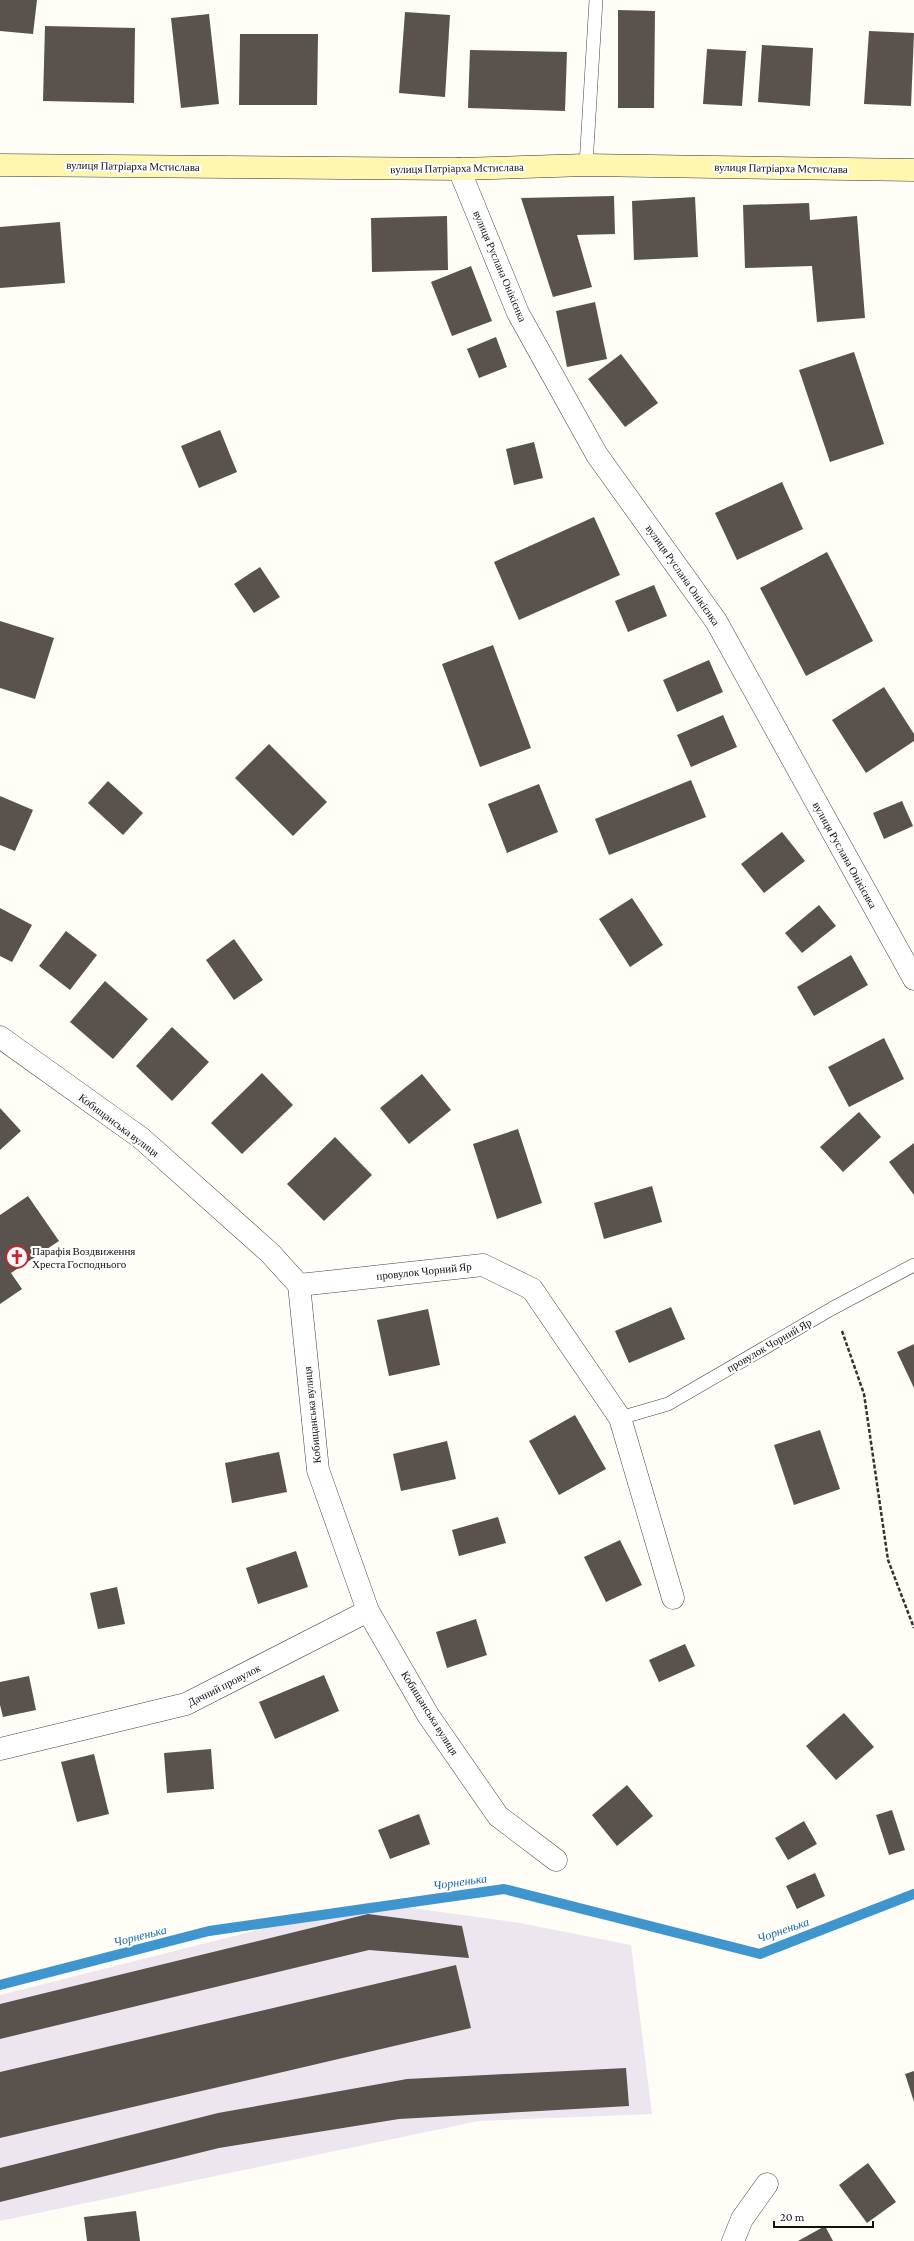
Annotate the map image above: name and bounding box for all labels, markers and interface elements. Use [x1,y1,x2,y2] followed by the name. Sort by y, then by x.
[66,159,200,173] street label: вулиця Патріарха Мстислава
[390,161,524,175] street label: вулиця Патріарха Мстислава
[714,161,848,175] street label: вулиця Патріарха Мстислава
[471,208,529,324] street label: вулиця Руслана Онікієнка
[644,522,722,628] street label: вулиця Руслана Онікієнка
[811,800,879,910] street label: вулиця Руслана Онікієнка
[77,1091,161,1159] street label: Кобищанська вулиця
[4,1244,30,1270] church icon: Парафія Воздвиження Хреста Господнього
[32,1245,135,1270] place label: Парафія Воздвиження Хреста Господнього
[376,1260,473,1282] street label: провулок Чорний Яр
[725,1316,814,1374] street label: провулок Чорний Яр
[301,1366,323,1464] street label: Кобищанська вулиця
[186,1661,263,1709] street label: Дачний провулок
[399,1669,461,1757] street label: Кобищанська вулиця
[432,1871,488,1893] water label: Чорненька
[755,1915,811,1945] water label: Чорненька
[112,1923,168,1949] water label: Чорненька
[774,2203,873,2229] scale bar
[780,2210,805,2224] text: 20 m

